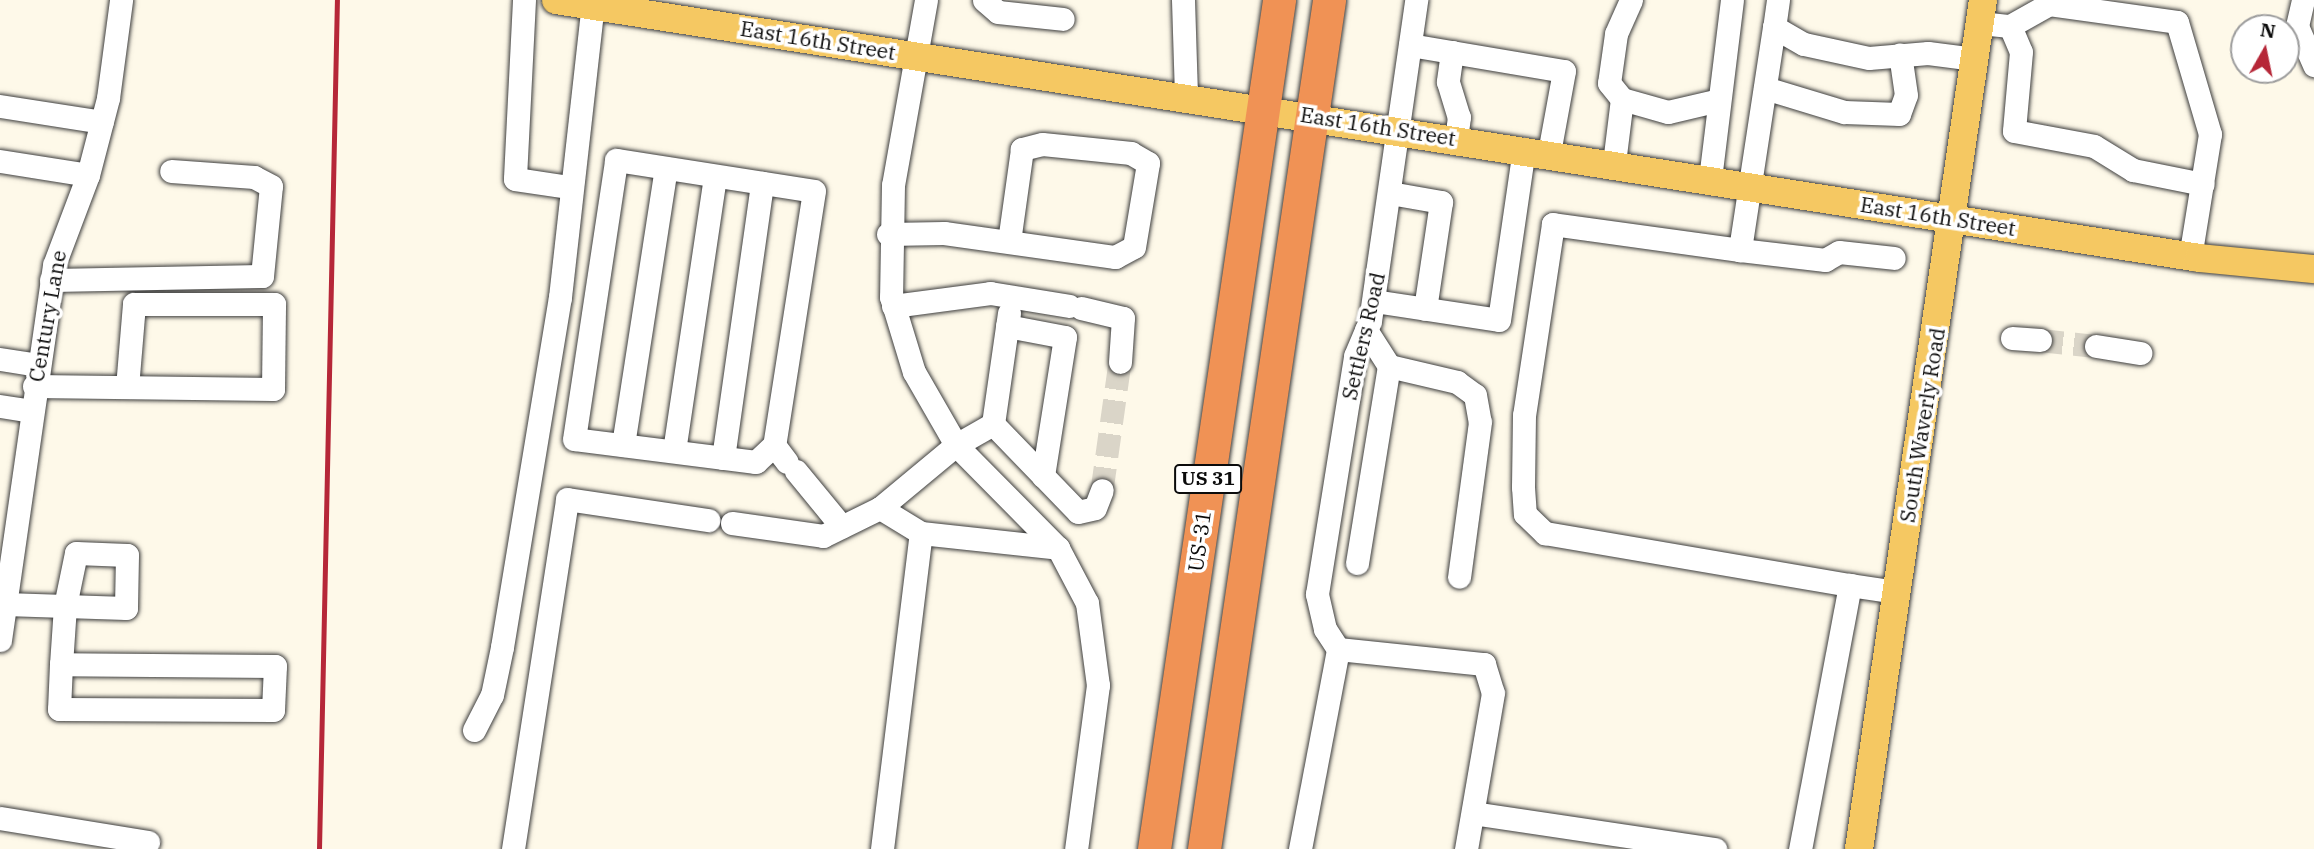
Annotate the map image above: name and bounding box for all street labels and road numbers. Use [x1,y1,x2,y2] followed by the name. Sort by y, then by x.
[739,15,897,65] street label: East 16th Street
[1299,101,1457,151] street label: East 16th Street
[1859,191,2017,241] street label: East 16th Street
[23,248,71,384] street label: Century Lane
[1336,270,1390,402] street label: Settlers Road
[1894,326,1950,524] street label: South Waverly Road
[1173,464,1243,494] road number: US 31
[1182,509,1216,573] street label: US-31

